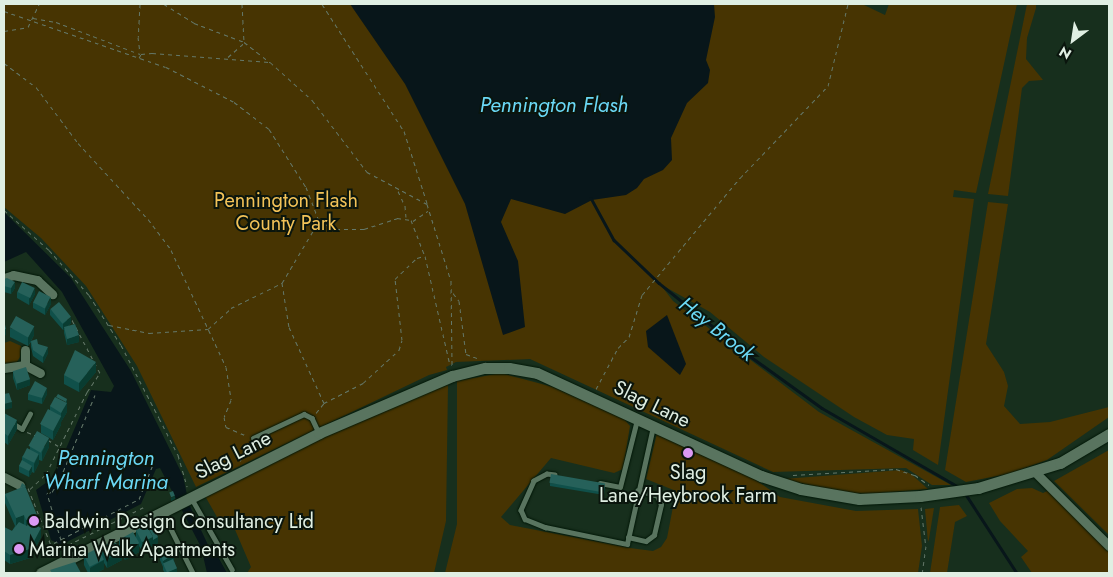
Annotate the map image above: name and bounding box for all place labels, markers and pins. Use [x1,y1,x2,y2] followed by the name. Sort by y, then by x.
[682,447,694,459] marker: Slag Lane/Heybrook Farm
[599,461,777,508] place label: Slag Lane/Heybrook Farm
[44,509,314,533] place label: Baldwin Design Consultancy Ltd
[28,515,40,527] marker: Baldwin Design Consultancy Ltd
[29,537,235,561] place label: Marina Walk Apartments
[13,543,25,555] marker: Marina Walk Apartments

